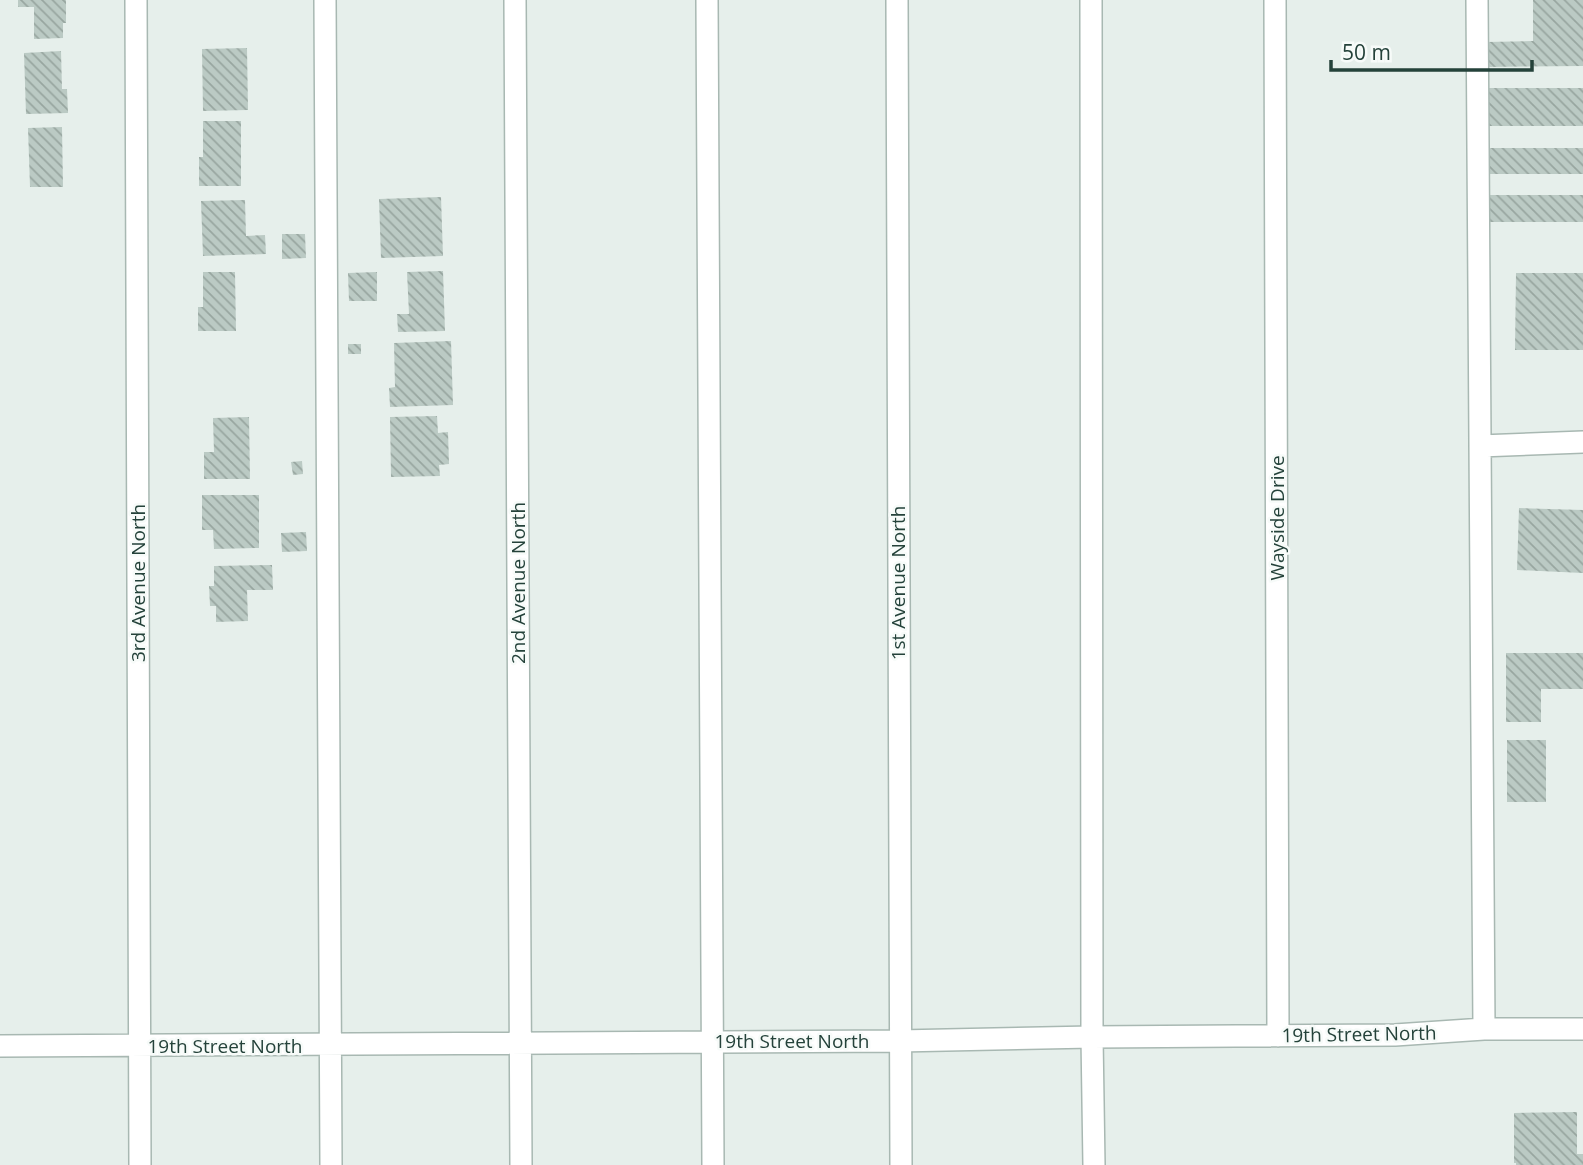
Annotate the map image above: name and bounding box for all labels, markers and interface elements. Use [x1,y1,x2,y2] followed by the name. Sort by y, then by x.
[1331,28,1532,72] scale bar
[1342,38,1391,66] text: 50 m
[1264,455,1290,581] street label: Wayside Drive
[505,502,531,664] street label: 2nd Avenue North
[125,504,151,662] street label: 3rd Avenue North
[885,506,911,660] street label: 1st Avenue North
[1281,1020,1437,1048] street label: 19th Street North
[714,1028,870,1054] street label: 19th Street North
[147,1033,303,1059] street label: 19th Street North

